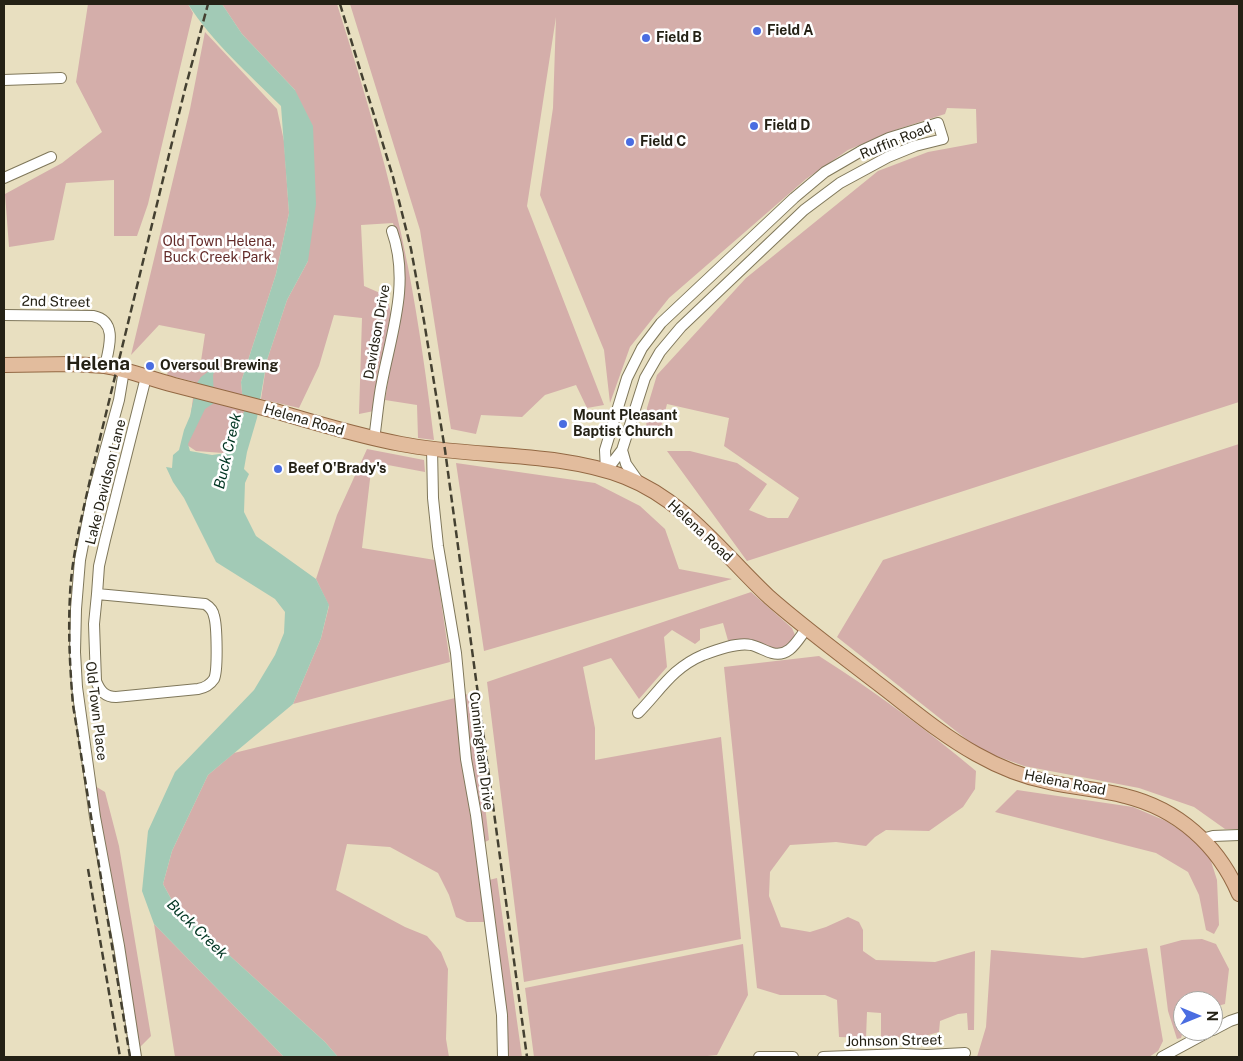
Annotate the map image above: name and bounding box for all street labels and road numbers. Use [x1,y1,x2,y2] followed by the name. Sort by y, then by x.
[857,119,935,163] street label: Ruffin Road
[360,283,394,381] street label: Davidson Drive
[21,293,91,311] street label: 2nd Street
[262,401,346,439] street label: Helena Road
[82,418,130,546] street label: Lake Davidson Lane
[664,497,736,565] street label: Helena Road
[82,660,110,762] street label: Old Town Place
[465,691,497,811] street label: Cunningham Drive
[1023,767,1107,799] street label: Helena Road
[845,1032,943,1050] street label: Johnson Street

